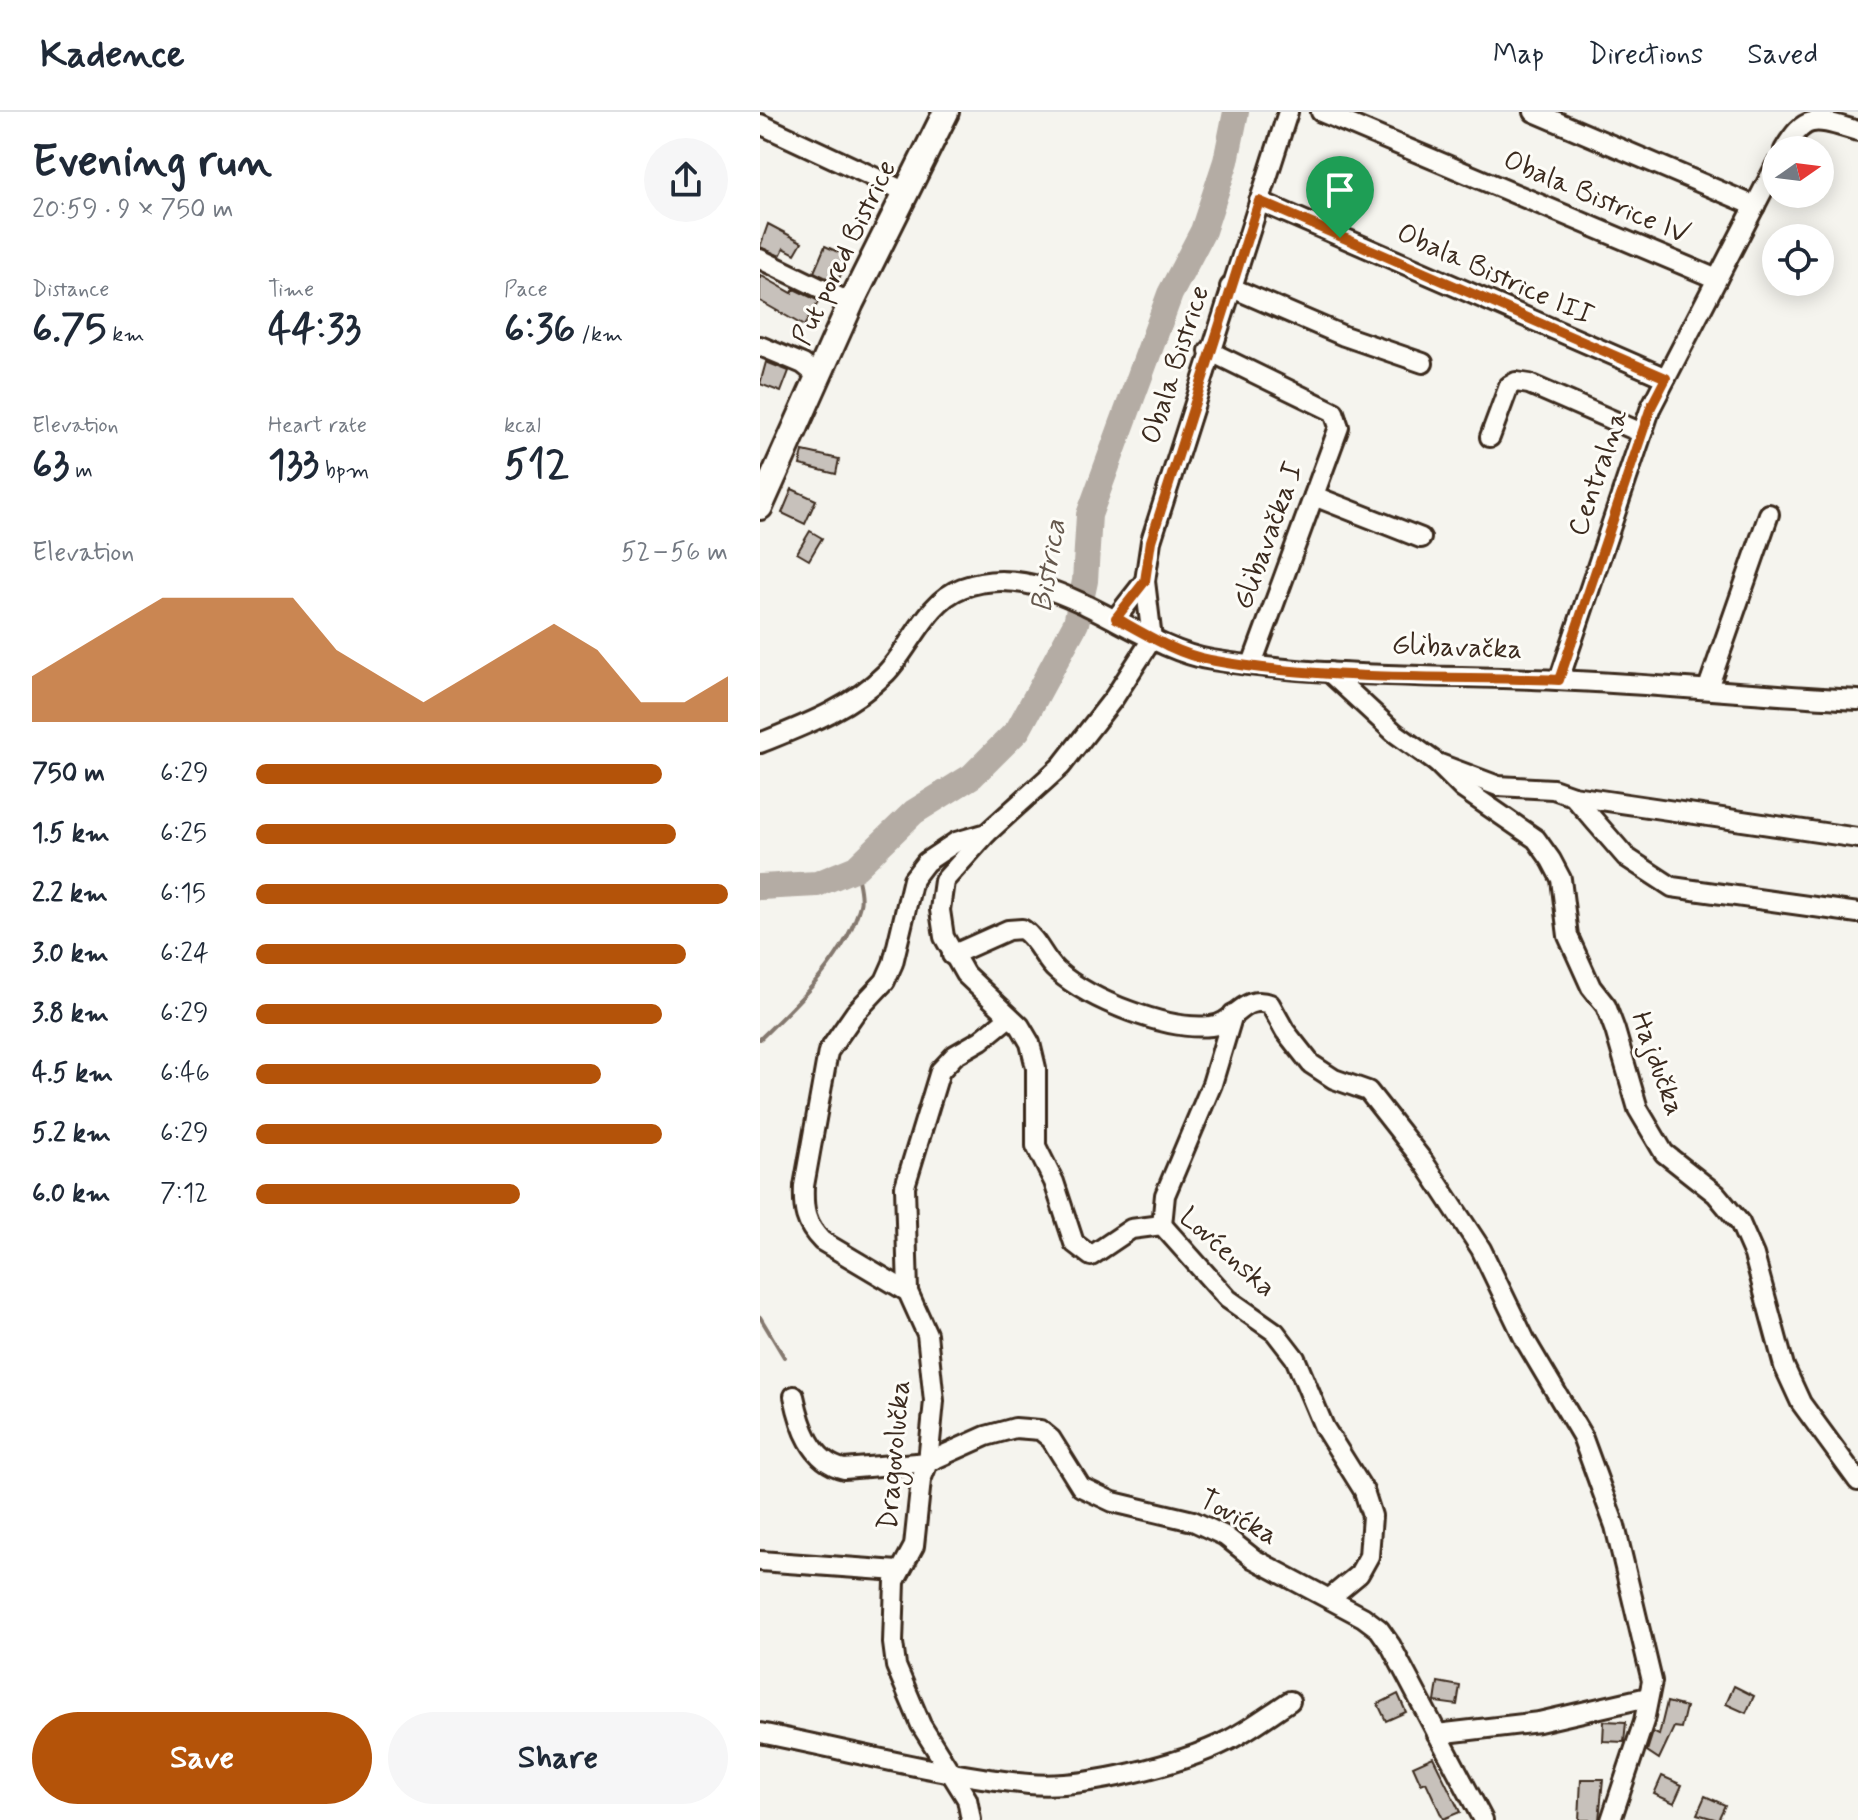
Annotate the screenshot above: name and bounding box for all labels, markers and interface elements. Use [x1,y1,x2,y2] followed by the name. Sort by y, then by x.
[40,31,185,80] text: Kadence
[1493,37,1544,74] text: Map
[1588,37,1703,74] text: Directions
[1747,37,1818,74] text: Saved
[32,134,272,192] text: Evening run
[1762,136,1834,208] north arrow
[1762,136,1834,296] map controls
[644,138,728,222] button: share
[1497,142,1695,254] street label: Obala Bistrice IV
[784,154,906,352] street label: Put pored Bistrice
[1306,156,1374,238] pin
[1318,168,1362,212] icon: arrive
[32,193,233,227] text: 20:59 · 9 × 750 m
[1391,215,1599,335] street label: Obala Bistrice III
[1762,224,1834,296] button: locate
[32,276,109,304] text: Distance
[268,276,314,304] text: Time
[504,276,548,304] text: Pace
[1133,281,1219,449] street label: Obala Bistrice
[32,304,106,356] text: 6.75
[268,304,361,356] text: 44:33
[504,304,575,356] text: 6:36
[106,321,144,349] text: km
[575,321,623,349] text: /km
[1560,404,1638,541] street label: Centralna
[32,412,119,440] text: Elevation
[268,412,367,440] text: Heart rate
[504,412,541,440] text: kcal
[32,440,69,492] text: 63
[268,440,319,492] text: 133
[504,440,569,492] text: 512
[69,457,93,485] text: m
[319,457,369,485] text: bpm
[1225,457,1313,615] street label: Glibavačka I
[1022,516,1076,615] water label: Bistrica
[32,536,134,570] text: Elevation
[621,536,728,570] text: 52–56 m
[1391,627,1523,669] street label: Glibavačka
[32,757,105,791] text: 750 m
[160,757,209,791] text: 6:29
[32,817,110,851] text: 1.5 km
[160,817,207,851] text: 6:25
[32,877,108,911] text: 2.2 km
[160,877,206,911] text: 6:15
[32,937,109,971] text: 3.0 km
[160,937,209,971] text: 6:24
[32,997,109,1031] text: 3.8 km
[160,997,209,1031] text: 6:29
[1621,1007,1693,1121] street label: Hajdučka
[32,1057,113,1091] text: 4.5 km
[160,1057,210,1091] text: 6:46
[32,1117,111,1151] text: 5.2 km
[160,1117,209,1151] text: 6:29
[32,1177,110,1211] text: 6.0 km
[160,1177,208,1211] text: 7:12
[1171,1200,1283,1306] street label: Lovćenska
[870,1378,922,1532] street label: Dragovolučka
[1192,1481,1284,1555] street label: Tovićka
[32,1712,372,1804] button: Save
[388,1712,728,1804] button: Share

